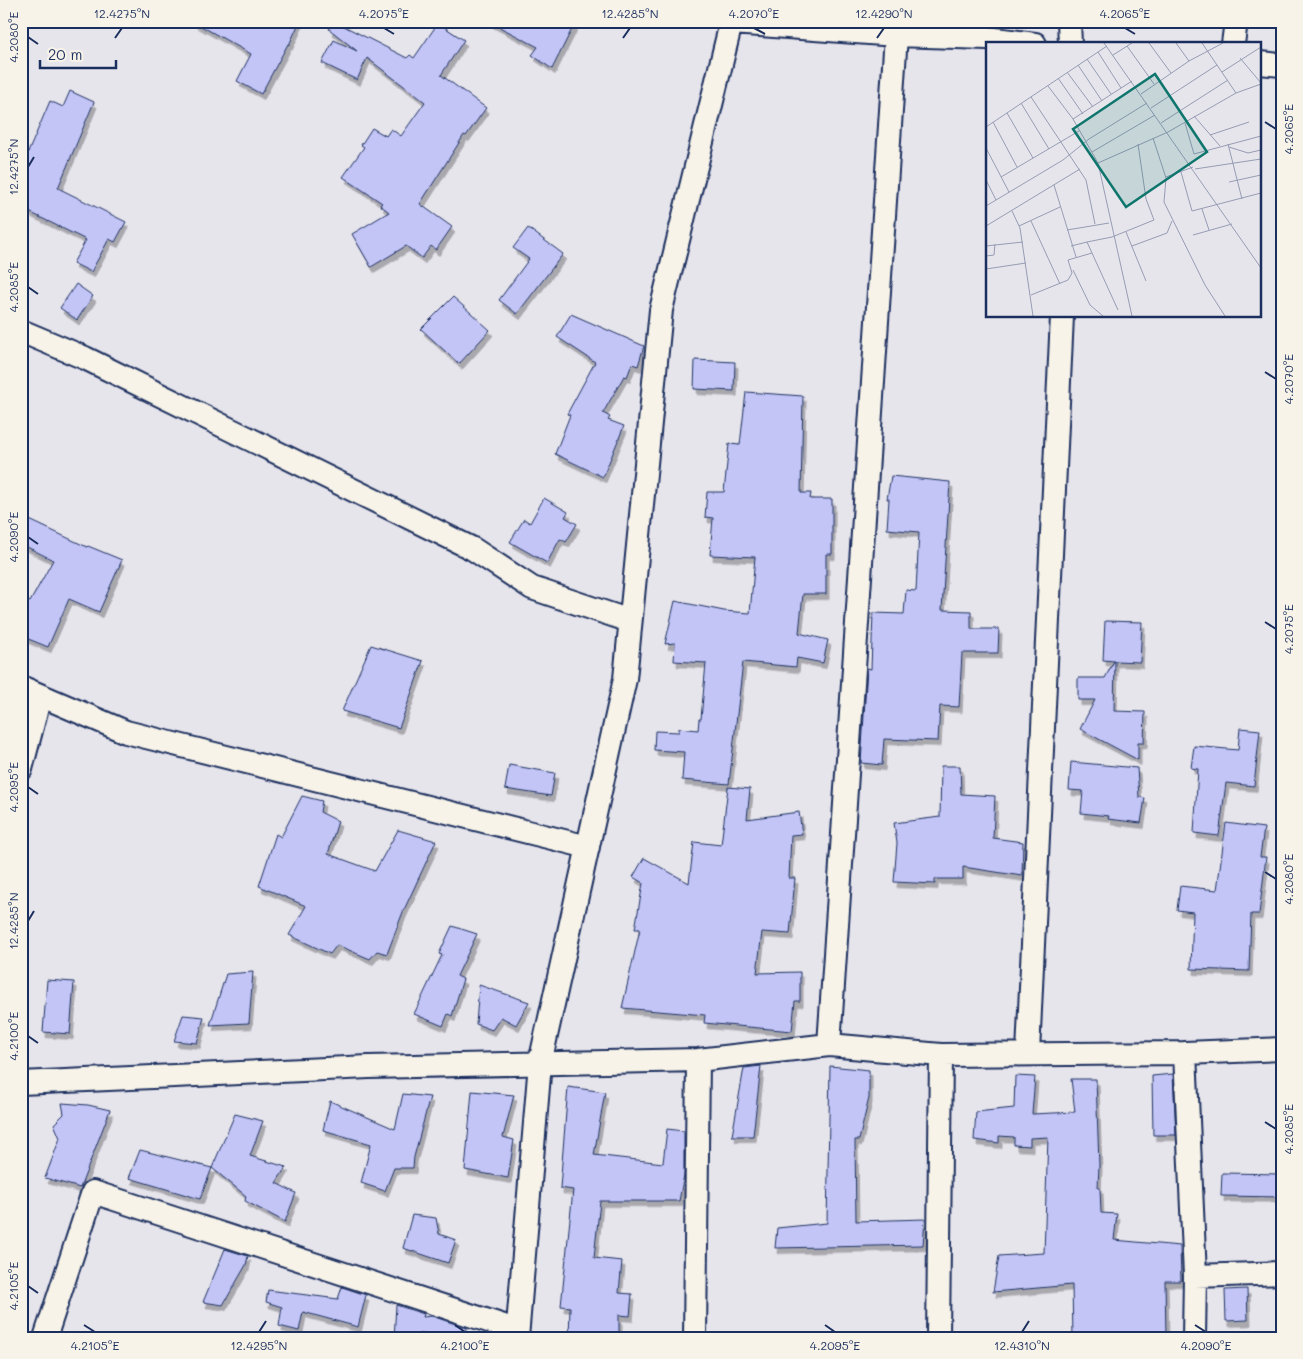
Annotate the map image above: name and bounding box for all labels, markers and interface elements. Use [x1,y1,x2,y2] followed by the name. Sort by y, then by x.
[94,5,150,21] text: 12.4275°N
[359,5,409,21] text: 4.2075°E
[601,5,659,21] text: 12.4285°N
[729,5,779,21] text: 4.2070°E
[855,5,913,21] text: 12.4290°N
[1100,5,1150,21] text: 4.2065°E
[5,11,21,62] text: 4.2080°E
[40,38,116,70] scale bar
[986,42,1260,318] inset map
[48,44,82,64] text: 20 m
[1280,104,1296,154] text: 4.2065°E
[5,139,21,195] text: 12.4275°N
[5,262,21,312] text: 4.2085°E
[1280,354,1296,404] text: 4.2070°E
[5,512,21,562] text: 4.2090°E
[1280,604,1296,654] text: 4.2075°E
[5,762,21,812] text: 4.2095°E
[1280,853,1296,904] text: 4.2080°E
[5,892,21,950] text: 12.4285°N
[5,1011,21,1060] text: 4.2100°E
[1280,1104,1296,1154] text: 4.2085°E
[5,1262,21,1310] text: 4.2105°E
[71,1337,119,1353] text: 4.2105°E
[231,1337,287,1353] text: 12.4295°N
[441,1337,490,1353] text: 4.2100°E
[810,1337,860,1353] text: 4.2095°E
[994,1337,1050,1353] text: 12.4310°N
[1181,1337,1231,1353] text: 4.2090°E

